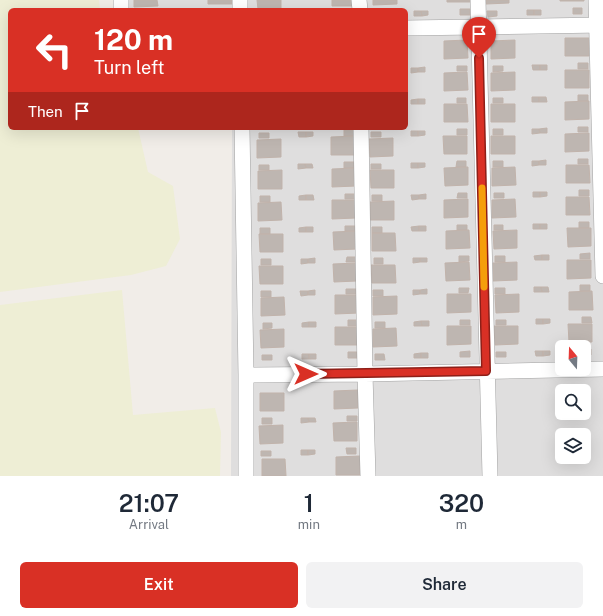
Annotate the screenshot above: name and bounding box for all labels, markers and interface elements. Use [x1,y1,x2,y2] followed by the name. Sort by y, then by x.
[462,17,496,58] pin
[94,23,173,56] text: 120 m
[468,23,490,45] icon: arrive
[28,24,80,76] icon: left
[94,57,164,78] text: Turn left
[71,100,93,122] icon: arrive
[28,103,63,120] text: Then
[555,340,591,376] north arrow
[555,340,591,464] map controls
[285,353,327,395] position arrow
[555,384,591,420] button: search
[555,428,591,464] button: layers
[119,489,179,517] text: 21:07
[304,489,314,517] text: 1
[439,489,484,517] text: 320
[129,517,169,532] text: Arrival
[298,517,320,532] text: min
[456,517,467,532] text: m
[20,562,298,608] button: Exit
[306,562,583,608] button: Share

